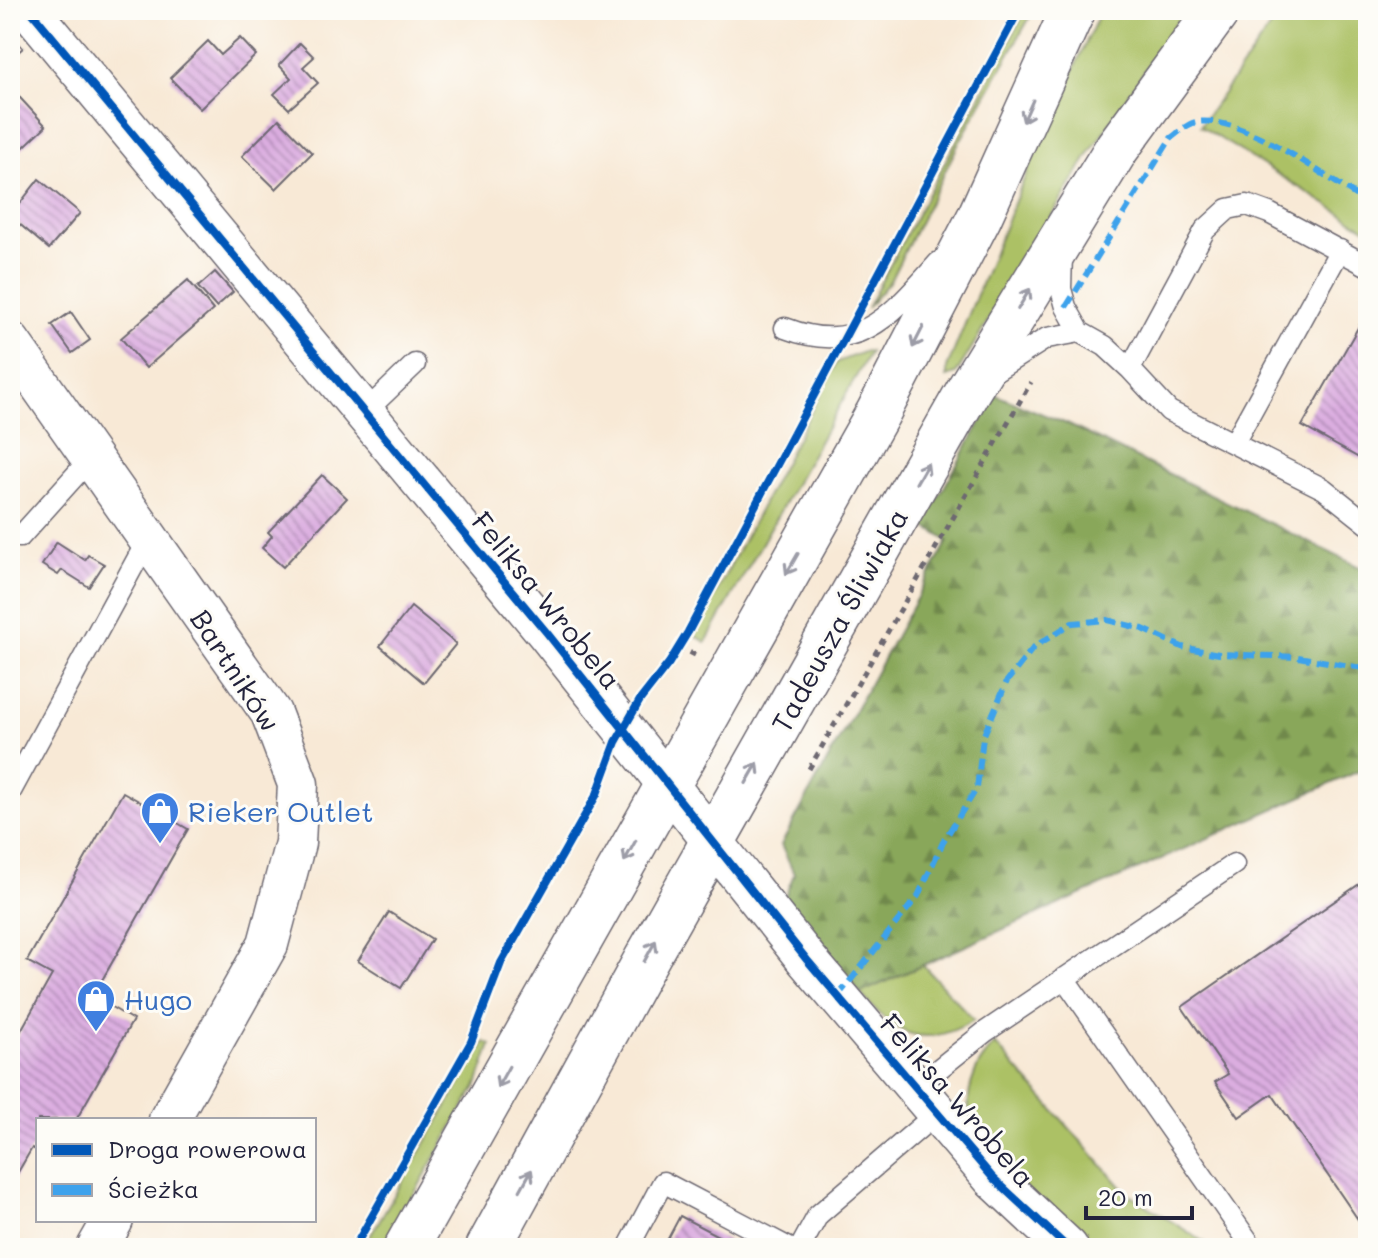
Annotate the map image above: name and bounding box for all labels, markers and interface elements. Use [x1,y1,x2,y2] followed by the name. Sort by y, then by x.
[1020,98,1035,122] one-way arrow
[1016,288,1032,311] one-way arrow
[909,324,925,348] one-way arrow
[914,462,930,486] one-way arrow
[763,502,915,738] street label: Tadeusza Śliwiaka
[464,504,630,696] street label: Feliksa Wrobela
[784,552,799,576] one-way arrow
[183,602,289,738] street label: Bartników
[744,762,760,785] one-way arrow
[139,790,181,845] shop icon: Rieker Outlet
[188,793,374,829] place label: Rieker Outlet
[622,838,638,862] one-way arrow
[643,940,659,964] one-way arrow
[75,978,117,1033] shop icon: Hugo
[124,981,192,1017] place label: Hugo
[873,1006,1043,1194] street label: Feliksa Wrobela
[494,1065,510,1088] one-way arrow
[36,1118,316,1222] legend
[108,1133,307,1164] text: Droga rowerowa
[518,1168,534,1192] one-way arrow
[1086,1170,1192,1220] scale bar
[108,1173,199,1204] text: Ścieżka
[1098,1181,1153,1212] text: 20 m

